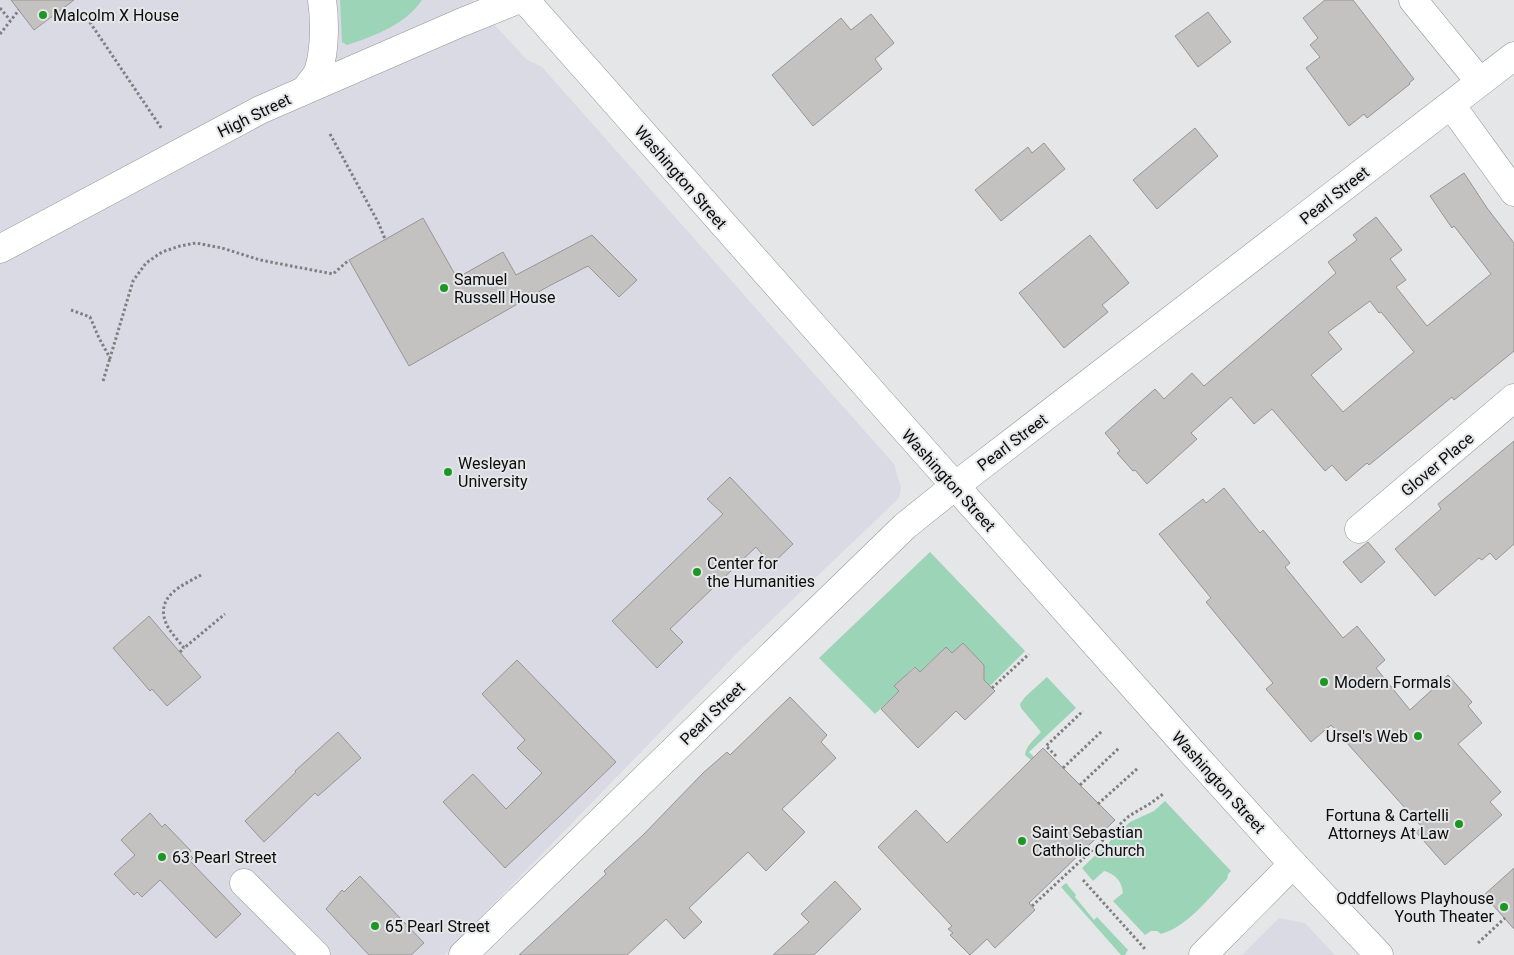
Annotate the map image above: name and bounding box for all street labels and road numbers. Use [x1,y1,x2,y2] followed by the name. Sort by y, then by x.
[214,90,294,141] street label: High Street
[631,122,731,233] street label: Washington Street
[1296,162,1373,228] street label: Pearl Street
[974,410,1051,475] street label: Pearl Street
[898,425,999,535] street label: Washington Street
[1397,429,1477,500] street label: Glover Place
[676,678,749,749] street label: Pearl Street
[1168,727,1269,837] street label: Washington Street

